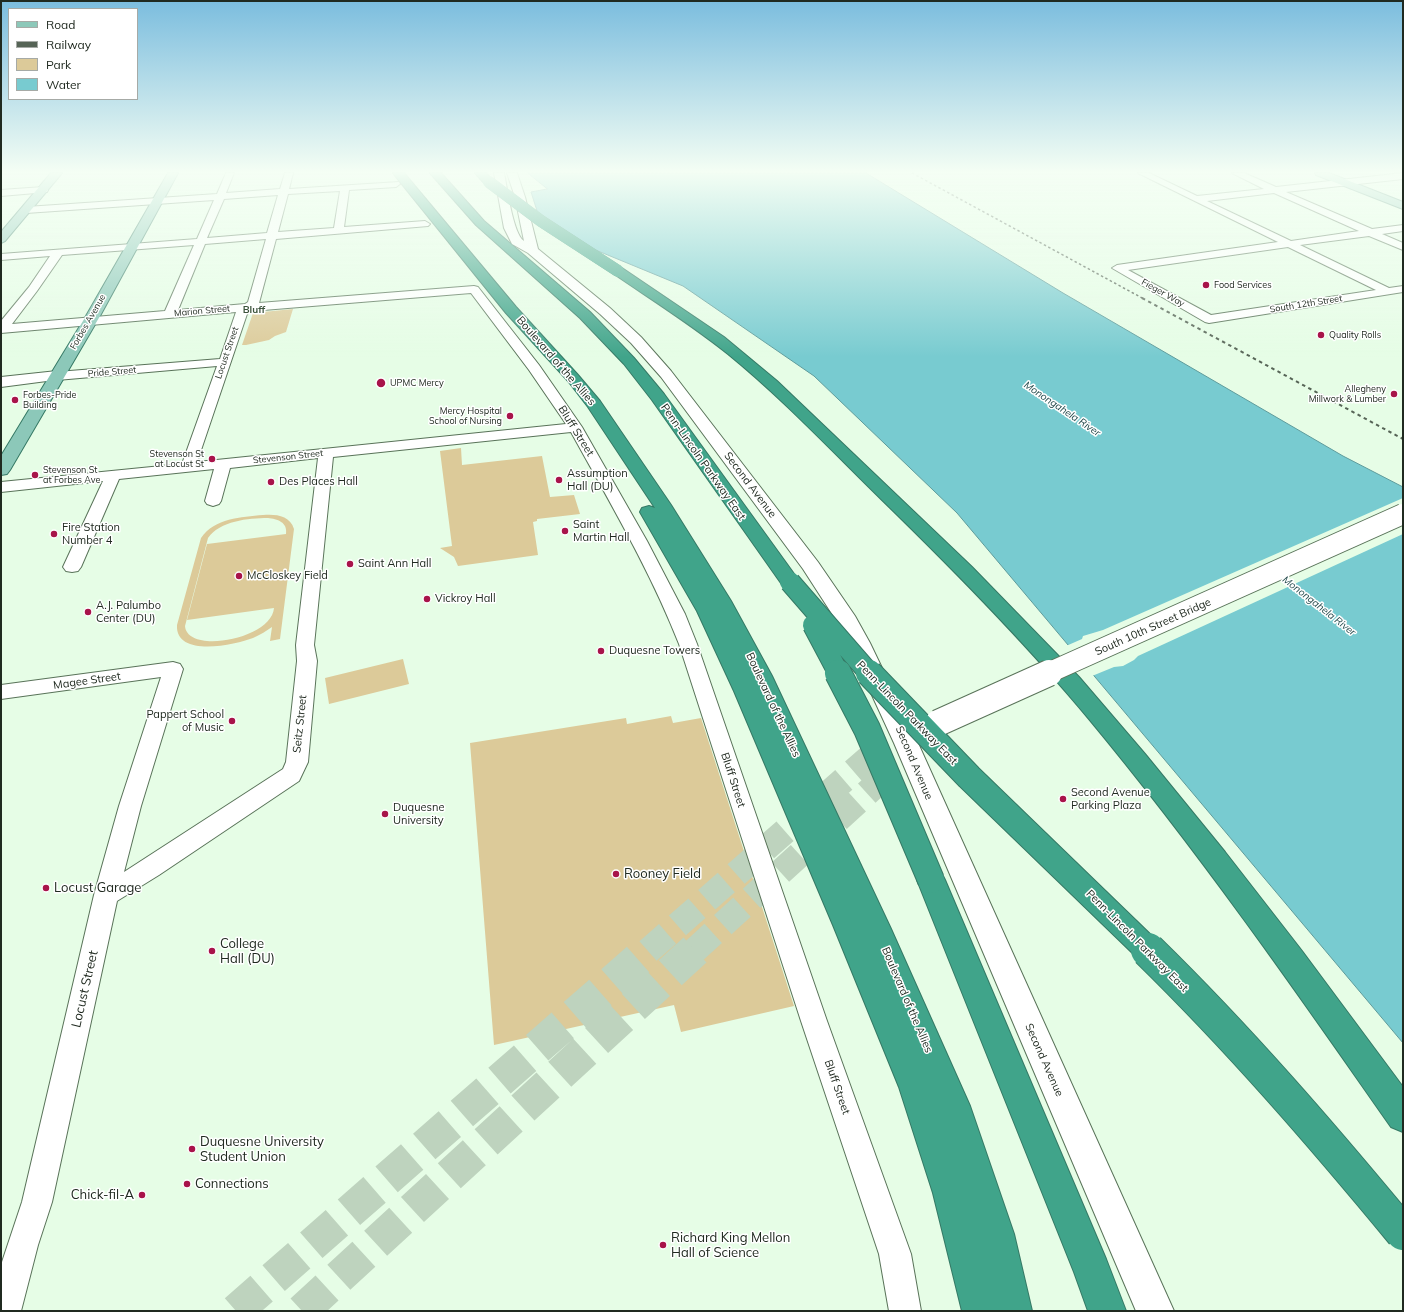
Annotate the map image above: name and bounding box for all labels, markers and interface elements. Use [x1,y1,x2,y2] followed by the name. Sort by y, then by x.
[8,8,138,100] legend
[46,17,75,32] text: Road
[46,37,91,52] text: Railway
[46,57,71,72] text: Park
[46,77,81,92] text: Water
[1140,277,1186,309] street label: Fieger Way
[1201,280,1211,290] marker: Food Services
[1214,280,1272,290] place label: Food Services
[68,293,108,351] street label: Forbes Avenue
[1269,293,1343,315] street label: South 12th Street
[174,303,230,319] street label: Marion Street
[243,304,265,316] district label: Bluff
[514,314,598,408] street label: Boulevard of the Allies
[213,325,241,381] street label: Locust Street
[1316,330,1326,340] marker: Quality Rolls
[1329,330,1381,340] place label: Quality Rolls
[87,364,137,380] street label: Pride Street
[375,377,387,389] marker: UPMC Mercy
[390,378,444,388] place label: UPMC Mercy
[1021,379,1103,439] water label: Monongahela River
[1309,384,1386,405] place label: Allegheny Millwork & Lumber
[1389,389,1399,399] marker: Allegheny Millwork & Lumber
[23,390,76,411] place label: Forbes-Pride Building
[10,395,20,405] marker: Forbes-Pride Building
[658,401,748,523] street label: Penn-Lincoln Parkway East
[555,403,597,459] street label: Bluff Street
[429,406,502,427] place label: Mercy Hospital School of Nursing
[505,411,515,421] marker: Mercy Hospital School of Nursing
[252,448,324,466] street label: Stevenson Street
[150,449,204,470] place label: Stevenson St at Locust St
[721,450,779,520] street label: Second Avenue
[207,454,217,464] marker: Stevenson St at Locust St
[43,465,100,486] place label: Stevenson St at Forbes Ave
[567,467,628,493] place label: Assumption Hall (DU)
[30,470,40,480] marker: Stevenson St at Forbes Ave
[279,475,358,489] place label: Des Places Hall
[554,475,564,485] marker: Assumption Hall (DU)
[266,477,276,487] marker: Des Places Hall
[573,518,629,544] place label: Saint Martin Hall
[62,521,120,547] place label: Fire Station Number 4
[560,526,570,536] marker: Saint Martin Hall
[49,529,59,539] marker: Fire Station Number 4
[358,557,431,571] place label: Saint Ann Hall
[345,559,355,569] marker: Saint Ann Hall
[247,569,328,583] place label: McCloskey Field
[234,571,244,581] marker: McCloskey Field
[1280,574,1358,638] water label: Monongahela River
[435,592,496,606] place label: Vickroy Hall
[422,594,432,604] marker: Vickroy Hall
[1093,595,1213,659] street label: South 10th Street Bridge
[96,599,161,625] place label: A.J. Palumbo Center (DU)
[83,607,93,617] marker: A.J. Palumbo Center (DU)
[609,644,700,658] place label: Duquesne Towers
[596,646,606,656] marker: Duquesne Towers
[743,651,803,759] street label: Boulevard of the Allies
[854,658,960,768] street label: Penn-Lincoln Parkway East
[52,670,122,692] street label: Magee Street
[290,694,310,754] street label: Seitz Street
[146,708,224,734] place label: Pappert School of Music
[227,716,237,726] marker: Pappert School of Music
[893,724,935,802] street label: Second Avenue
[718,751,748,809] street label: Bluff Street
[1071,786,1150,812] place label: Second Avenue Parking Plaza
[1058,794,1068,804] marker: Second Avenue Parking Plaza
[393,801,444,827] place label: Duquesne University
[380,809,390,819] marker: Duquesne University
[624,866,701,882] place label: Rooney Field
[611,869,621,879] marker: Rooney Field
[54,880,141,896] place label: Locust Garage
[41,883,51,893] marker: Locust Garage
[1083,887,1191,995] street label: Penn-Lincoln Parkway East
[220,936,275,967] place label: College Hall (DU)
[879,945,935,1055] street label: Boulevard of the Allies
[207,946,217,956] marker: College Hall (DU)
[69,949,101,1029] street label: Locust Street
[1022,1021,1066,1099] street label: Second Avenue
[821,1058,853,1116] street label: Bluff Street
[200,1134,324,1165] place label: Duquesne University Student Union
[187,1144,197,1154] marker: Duquesne University Student Union
[195,1176,269,1192] place label: Connections
[182,1179,192,1189] marker: Connections
[71,1187,134,1203] place label: Chick-fil-A
[137,1190,147,1200] marker: Chick-fil-A
[671,1230,790,1261] place label: Richard King Mellon Hall of Science
[658,1240,668,1250] marker: Richard King Mellon Hall of Science

